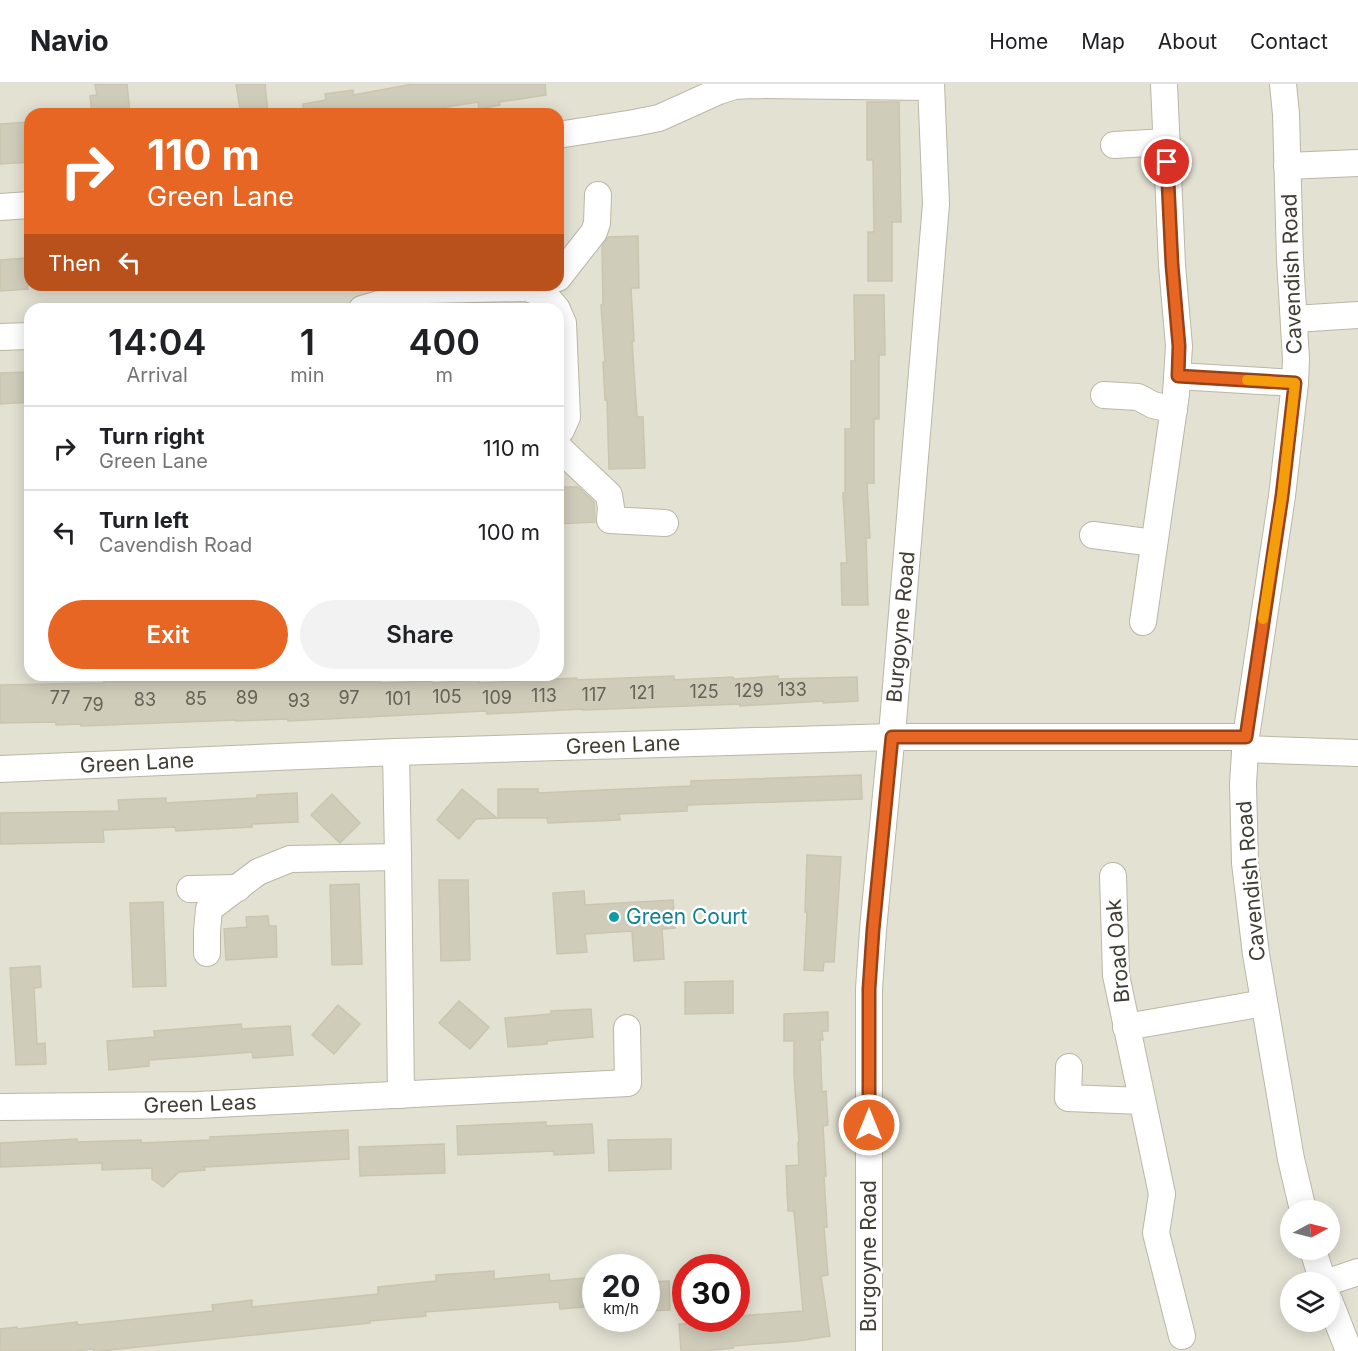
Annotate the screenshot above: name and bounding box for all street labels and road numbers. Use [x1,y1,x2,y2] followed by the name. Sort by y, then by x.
[1276,193,1307,355] street label: Cavendish Road
[881,550,920,704] street label: Burgoyne Road
[565,730,681,759] street label: Green Lane
[79,747,195,778] street label: Green Lane
[1231,800,1270,962] street label: Cavendish Road
[1100,898,1134,1004] street label: Broad Oak
[143,1089,257,1118] street label: Green Leas
[856,1180,881,1332] street label: Burgoyne Road

